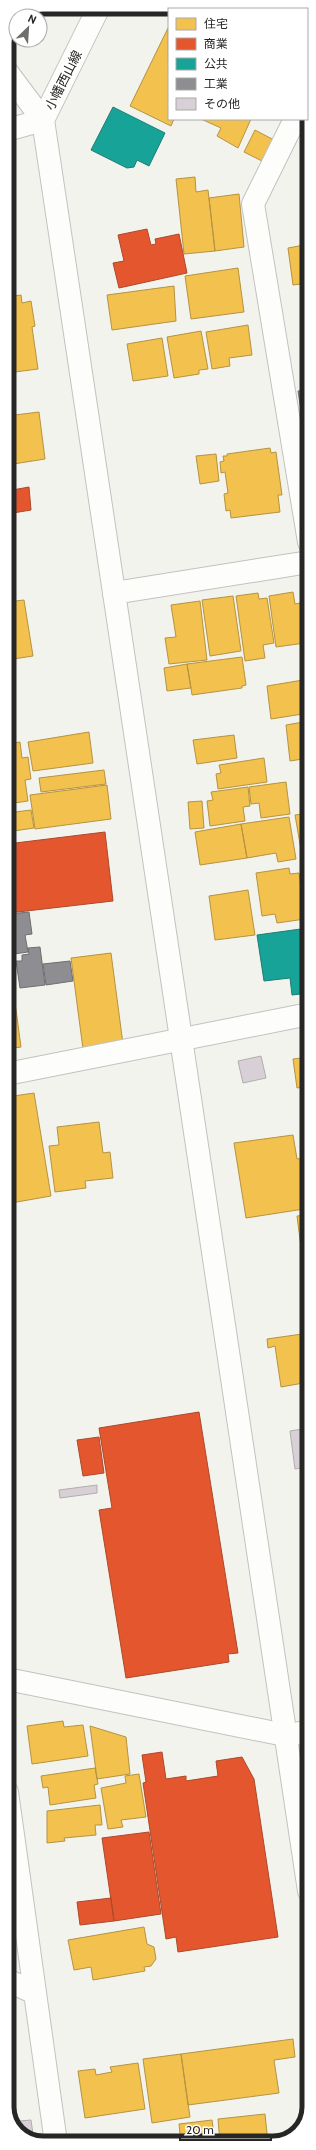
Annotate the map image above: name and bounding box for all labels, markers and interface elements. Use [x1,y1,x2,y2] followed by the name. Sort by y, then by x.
[8,8,48,48] north arrow
[168,8,308,120] legend
[26,11,39,27] text: N
[204,16,228,31] text: 住宅
[204,36,228,51] text: 商業
[41,47,85,113] street label: 小幡西山線
[204,56,228,71] text: 公共
[204,76,228,91] text: 工業
[204,96,240,111] text: その他
[180,2116,271,2142] scale bar
[186,2122,214,2137] text: 20 m

